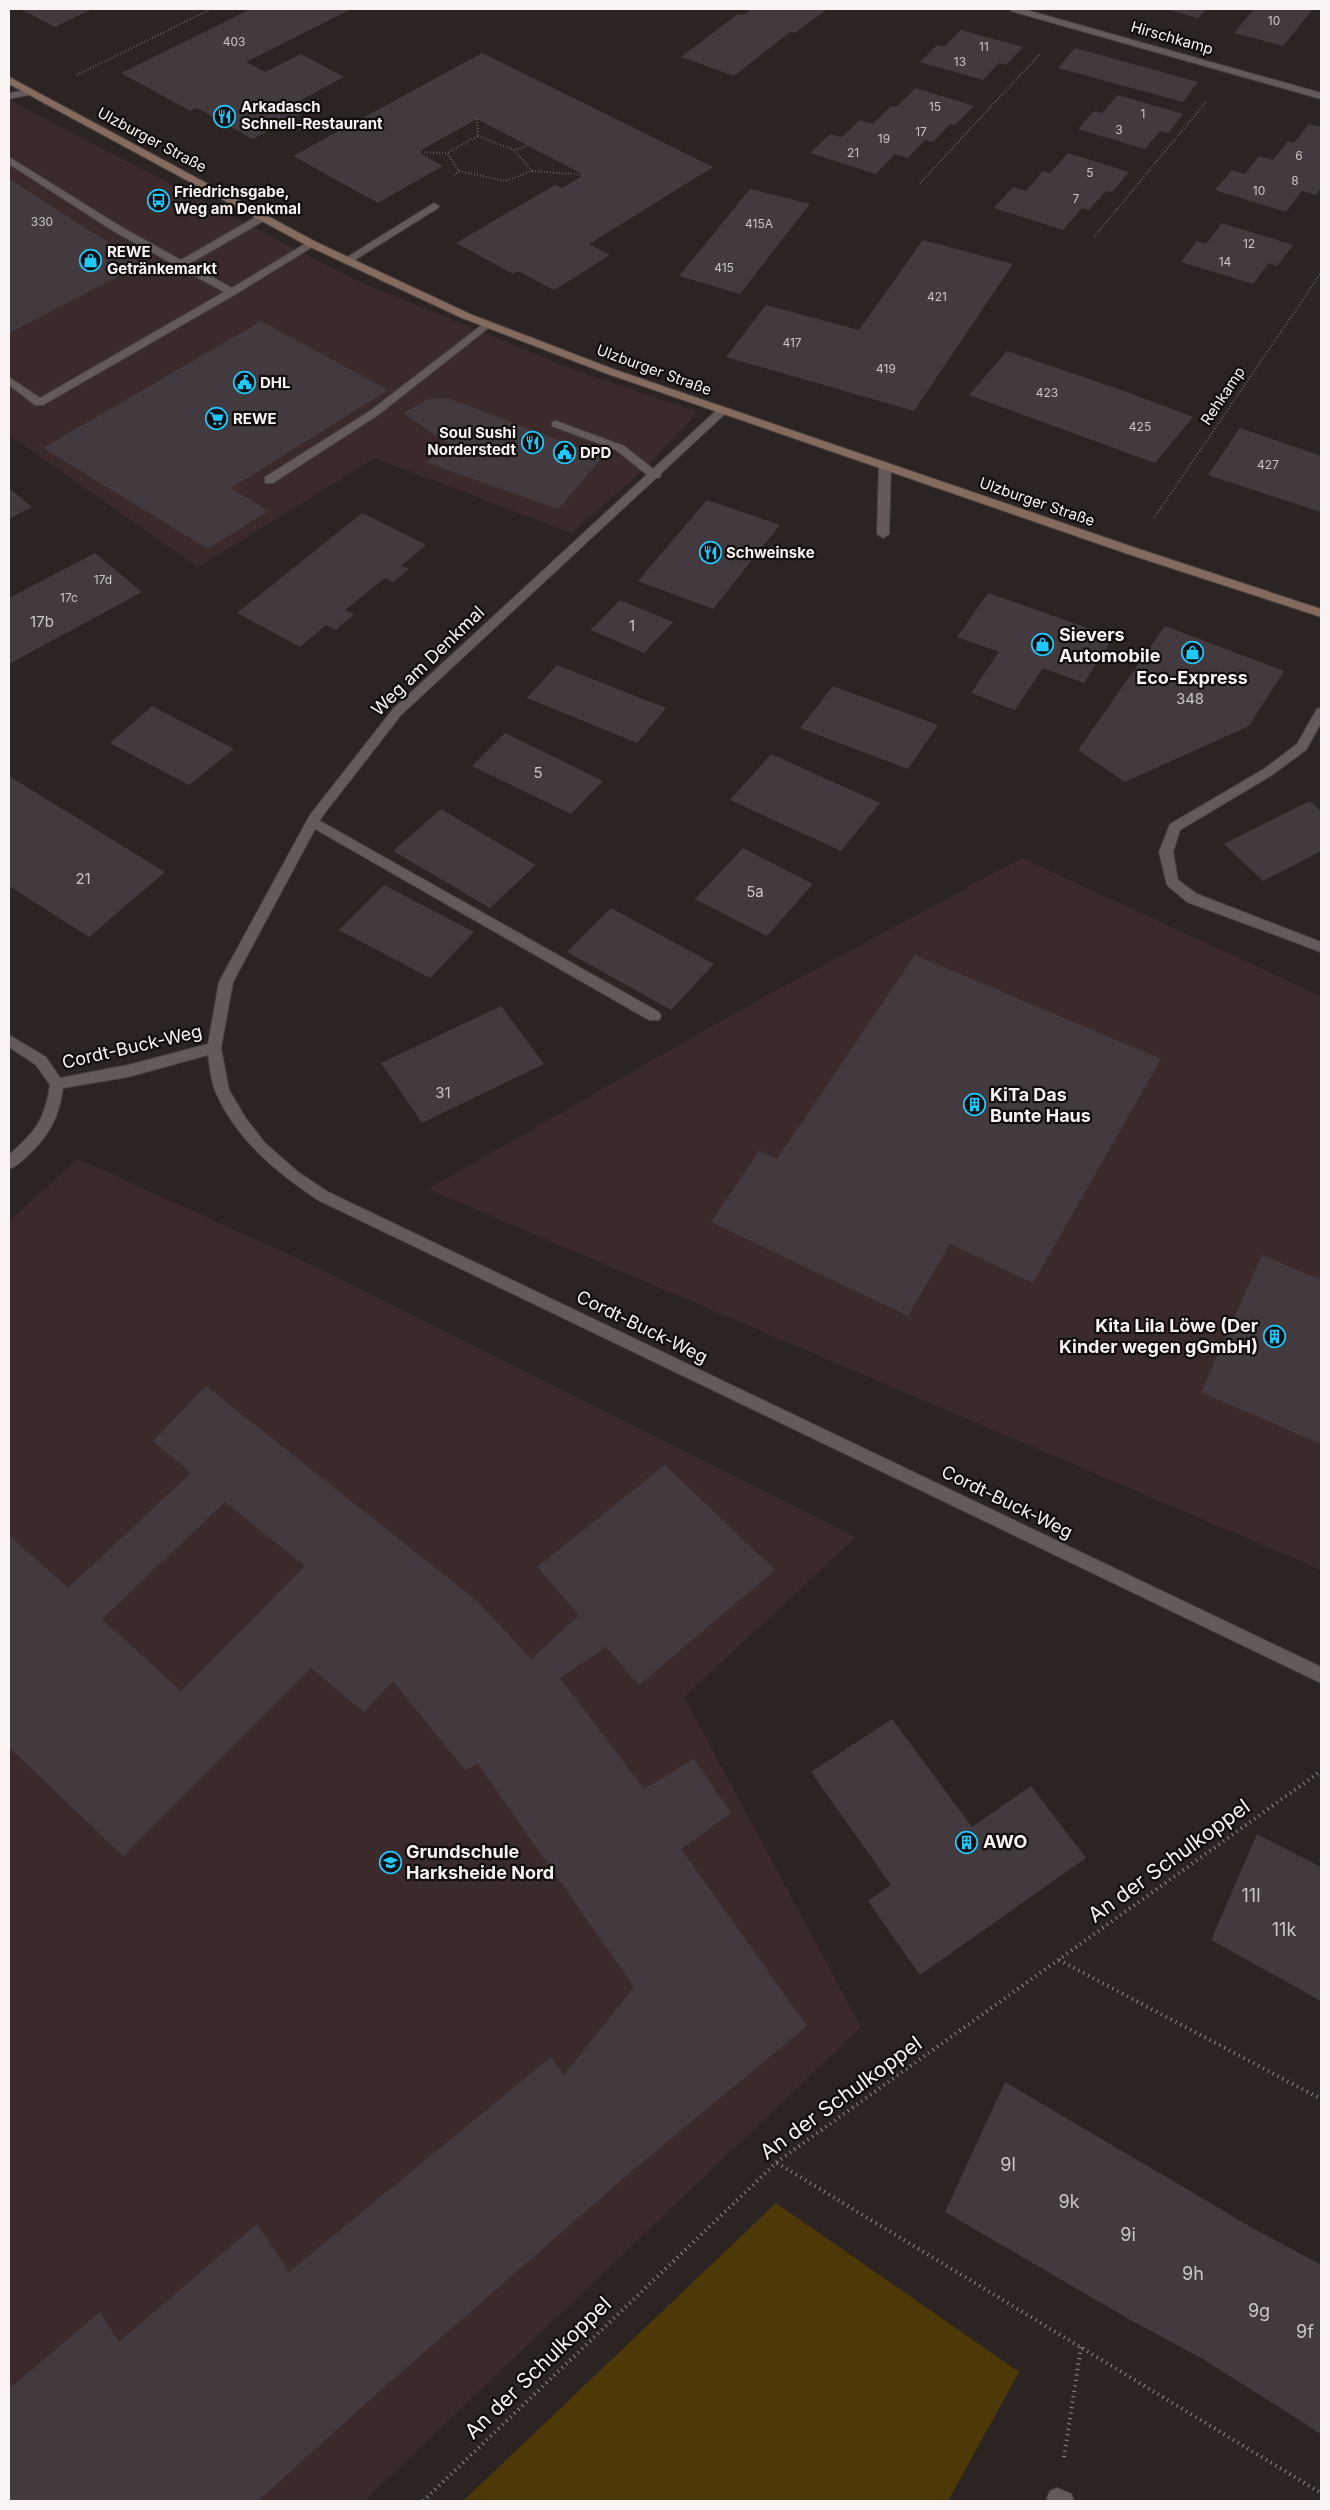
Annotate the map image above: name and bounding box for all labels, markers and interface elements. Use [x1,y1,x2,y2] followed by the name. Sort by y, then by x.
[1268,13,1280,28] house number: 10
[1129,17,1215,58] street label: Hirschkamp
[223,34,245,49] house number: 403
[979,39,989,54] house number: 11
[954,54,966,69] house number: 13
[241,97,383,133] place label: Arkadasch Schnell-Restaurant
[929,99,941,114] house number: 15
[94,103,210,176] street label: Ulzburger Straße
[213,104,237,128] restaurant icon: Arkadasch Schnell-Restaurant
[1141,106,1145,121] house number: 1
[1115,122,1123,137] house number: 3
[915,124,927,139] house number: 17
[878,131,890,146] house number: 19
[847,145,859,160] house number: 21
[1295,148,1303,163] house number: 6
[1086,165,1094,180] house number: 5
[1291,173,1299,188] house number: 8
[174,182,301,218] place label: Friedrichsgabe, Weg am Denkmal
[1253,183,1265,198] house number: 10
[146,189,170,213] bus stop icon: Friedrichsgabe, Weg am Denkmal
[1073,191,1080,206] house number: 7
[31,214,53,229] house number: 330
[745,216,773,231] house number: 415A
[1243,236,1255,251] house number: 12
[107,242,217,278] place label: REWE Getränkemarkt
[79,249,103,273] shop icon: REWE Getränkemarkt
[1219,254,1232,269] house number: 14
[714,260,734,275] house number: 415
[927,289,947,304] house number: 421
[782,335,802,350] house number: 417
[594,340,714,399] street label: Ulzburger Straße
[876,361,896,376] house number: 419
[1196,363,1249,428] street label: Rehkamp
[232,371,256,395] public building icon: DHL
[260,373,291,392] place label: DHL
[1036,385,1058,400] house number: 423
[205,407,229,431] supermarket icon: REWE
[233,409,277,428] place label: REWE
[1129,419,1151,434] house number: 425
[427,423,516,459] place label: Soul Sushi Norderstedt
[520,430,544,454] restaurant icon: Soul Sushi Norderstedt
[552,441,576,465] public building icon: DPD
[580,443,612,462] place label: DPD
[1257,457,1279,472] house number: 427
[977,473,1097,530] street label: Ulzburger Straße
[698,541,722,565] restaurant icon: Schweinske
[726,543,815,562] place label: Schweinske
[94,572,112,587] house number: 17d
[60,590,78,605] house number: 17c
[367,601,488,720] street label: Weg am Denkmal
[30,612,54,631] house number: 17b
[629,616,635,635] house number: 1
[1059,624,1161,666] place label: Sievers Automobile
[1031,633,1055,657] shop icon: Sievers Automobile
[1180,641,1204,665] shop icon: Eco-Express
[1136,667,1248,688] place label: Eco-Express
[1176,689,1204,708] house number: 348
[533,763,543,782] house number: 5
[75,869,91,888] house number: 21
[746,882,764,901] house number: 5a
[60,1020,204,1073] street label: Cordt-Buck-Weg
[435,1083,451,1102] house number: 31
[990,1084,1091,1126] place label: KiTa Das Bunte Haus
[962,1093,986,1117] building icon: KiTa Das Bunte Haus
[573,1286,711,1367] street label: Cordt-Buck-Weg
[1059,1315,1258,1357] place label: Kita Lila Löwe (Der Kinder wegen gGmbH)
[1262,1324,1286,1348] building icon: Kita Lila Löwe (Der Kinder wegen gGmbH)
[938,1461,1076,1542] street label: Cordt-Buck-Weg
[1083,1794,1254,1928] street label: An der Schulkoppel
[955,1830,979,1854] building icon: AWO
[983,1831,1027,1852] place label: AWO
[406,1841,554,1883] place label: Grundschule Harksheide Nord
[378,1850,402,1874] school or university icon: Grundschule Harksheide Nord
[1241,1885,1261,1906] house number: 11l
[1272,1919,1296,1940] house number: 11k
[755,2031,926,2165] street label: An der Schulkoppel
[1000,2154,1016,2175] house number: 9l
[1058,2191,1080,2212] house number: 9k
[1120,2224,1136,2245] house number: 9i
[1182,2263,1204,2284] house number: 9h
[459,2291,616,2444] street label: An der Schulkoppel
[1248,2300,1270,2321] house number: 9g
[1296,2321,1314,2342] house number: 9f

